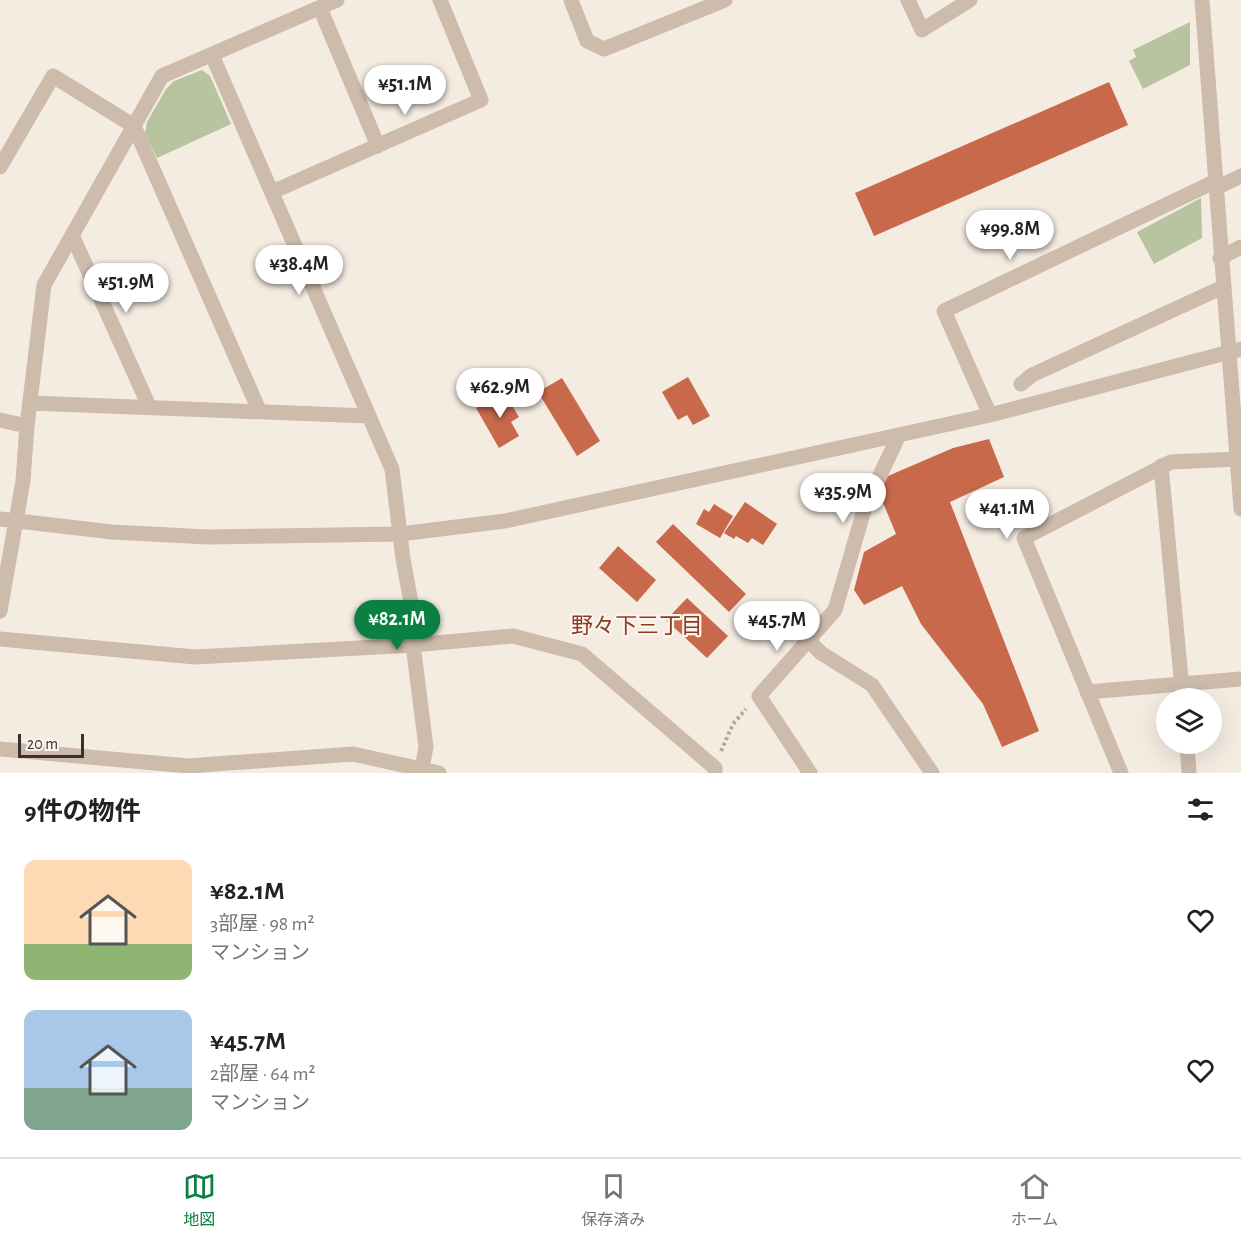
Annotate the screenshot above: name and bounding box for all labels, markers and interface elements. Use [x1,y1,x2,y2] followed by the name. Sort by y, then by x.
[356,65,454,116] pin: ¥51.1M
[378,74,432,94] text: ¥51.1M
[961,210,1059,261] pin: ¥99.8M
[980,219,1040,239] text: ¥99.8M
[250,245,348,296] pin: ¥38.4M
[269,254,329,274] text: ¥38.4M
[77,263,175,314] pin: ¥51.9M
[98,272,154,292] text: ¥51.9M
[451,368,549,419] pin: ¥62.9M
[470,377,530,397] text: ¥62.9M
[794,473,892,524] pin: ¥35.9M
[814,482,872,502] text: ¥35.9M
[958,489,1056,540] pin: ¥41.1M
[979,498,1035,518] text: ¥41.1M
[348,600,446,651] pin: ¥82.1M
[728,601,826,652] pin: ¥45.7M
[368,609,426,629] text: ¥82.1M
[748,610,806,630] text: ¥45.7M
[571,615,703,637] district label: 野々下三丁目
[1156,688,1222,754] map controls
[1156,688,1222,754] button: layers
[18,731,84,758] scale bar
[27,736,58,752] text: 20 m
[1184,793,1217,826] icon: filters
[24,799,141,825] text: 9件の物件
[210,878,285,904] text: ¥82.1M
[72,884,144,956] icon: home
[1184,904,1217,937] icon: heart
[210,914,315,934] text: 3部屋 · 98 m²
[210,943,310,963] text: マンション
[210,1028,286,1054] text: ¥45.7M
[72,1034,144,1106] icon: home
[1184,1054,1217,1087] icon: heart
[210,1064,316,1084] text: 2部屋 · 64 m²
[210,1093,310,1113] text: マンション
[183,1170,216,1230] tab: 地図
[581,1170,645,1230] tab: 保存済み
[1011,1170,1058,1230] tab: ホーム

